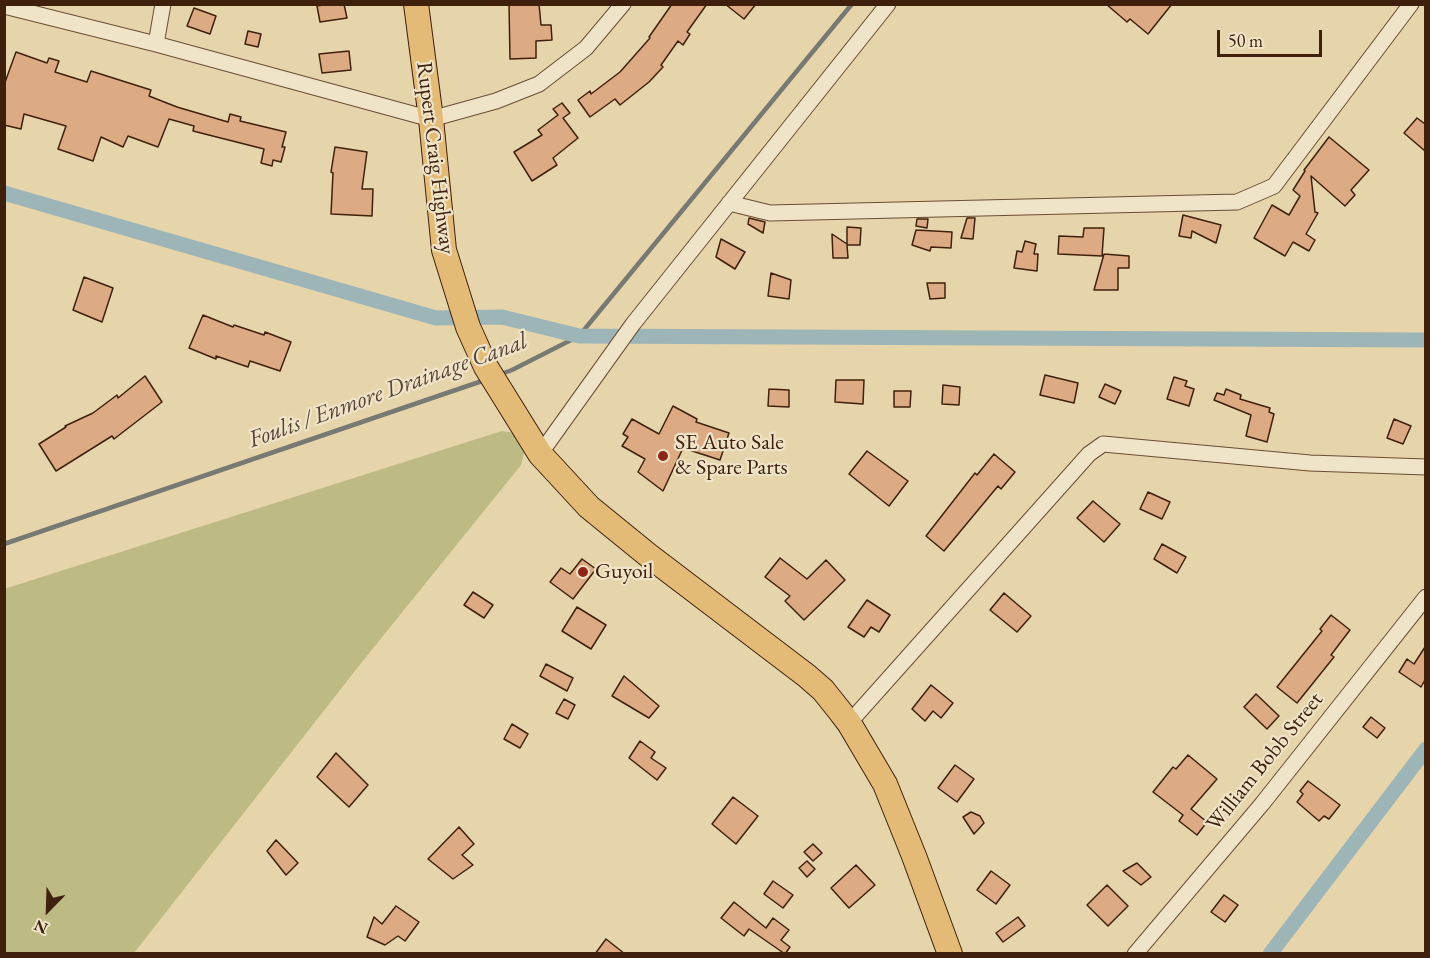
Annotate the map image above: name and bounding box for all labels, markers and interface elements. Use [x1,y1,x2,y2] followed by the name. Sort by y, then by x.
[1220,18,1325,56] scale bar
[1228,29,1263,52] text: 50 m
[410,60,460,256] street label: Rupert Craig Highway
[245,327,531,455] water label: Foulis / Enmore Drainage Canal
[675,430,788,482] place label: SE Auto Sale & Spare Parts
[656,449,670,463] marker: SE Auto Sale & Spare Parts
[595,559,653,585] place label: Guyoil
[576,565,590,579] marker: Guyoil
[1201,687,1329,837] street label: William Bobb Street
[18,880,78,940] north arrow
[31,915,51,939] text: N

